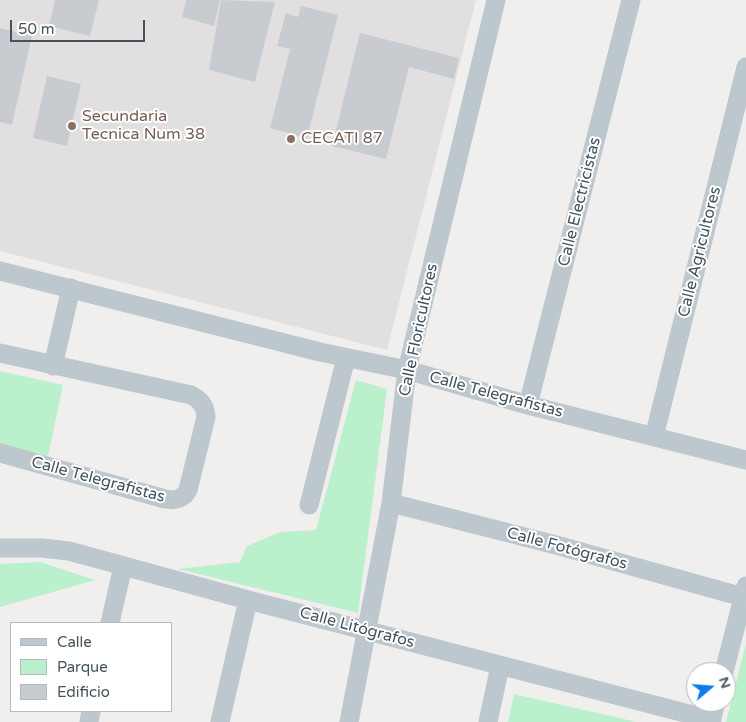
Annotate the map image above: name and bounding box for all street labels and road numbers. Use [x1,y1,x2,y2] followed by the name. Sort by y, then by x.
[555,136,605,268] street label: Calle Electricistas
[674,185,726,319] street label: Calle Agricultores
[396,262,442,398] street label: Calle Floricultores
[427,368,565,422] street label: Calle Telegrafistas
[29,453,167,507] street label: Calle Telegrafistas
[505,524,629,574] street label: Calle Fotógrafos
[297,603,417,653] street label: Calle Litógrafos

